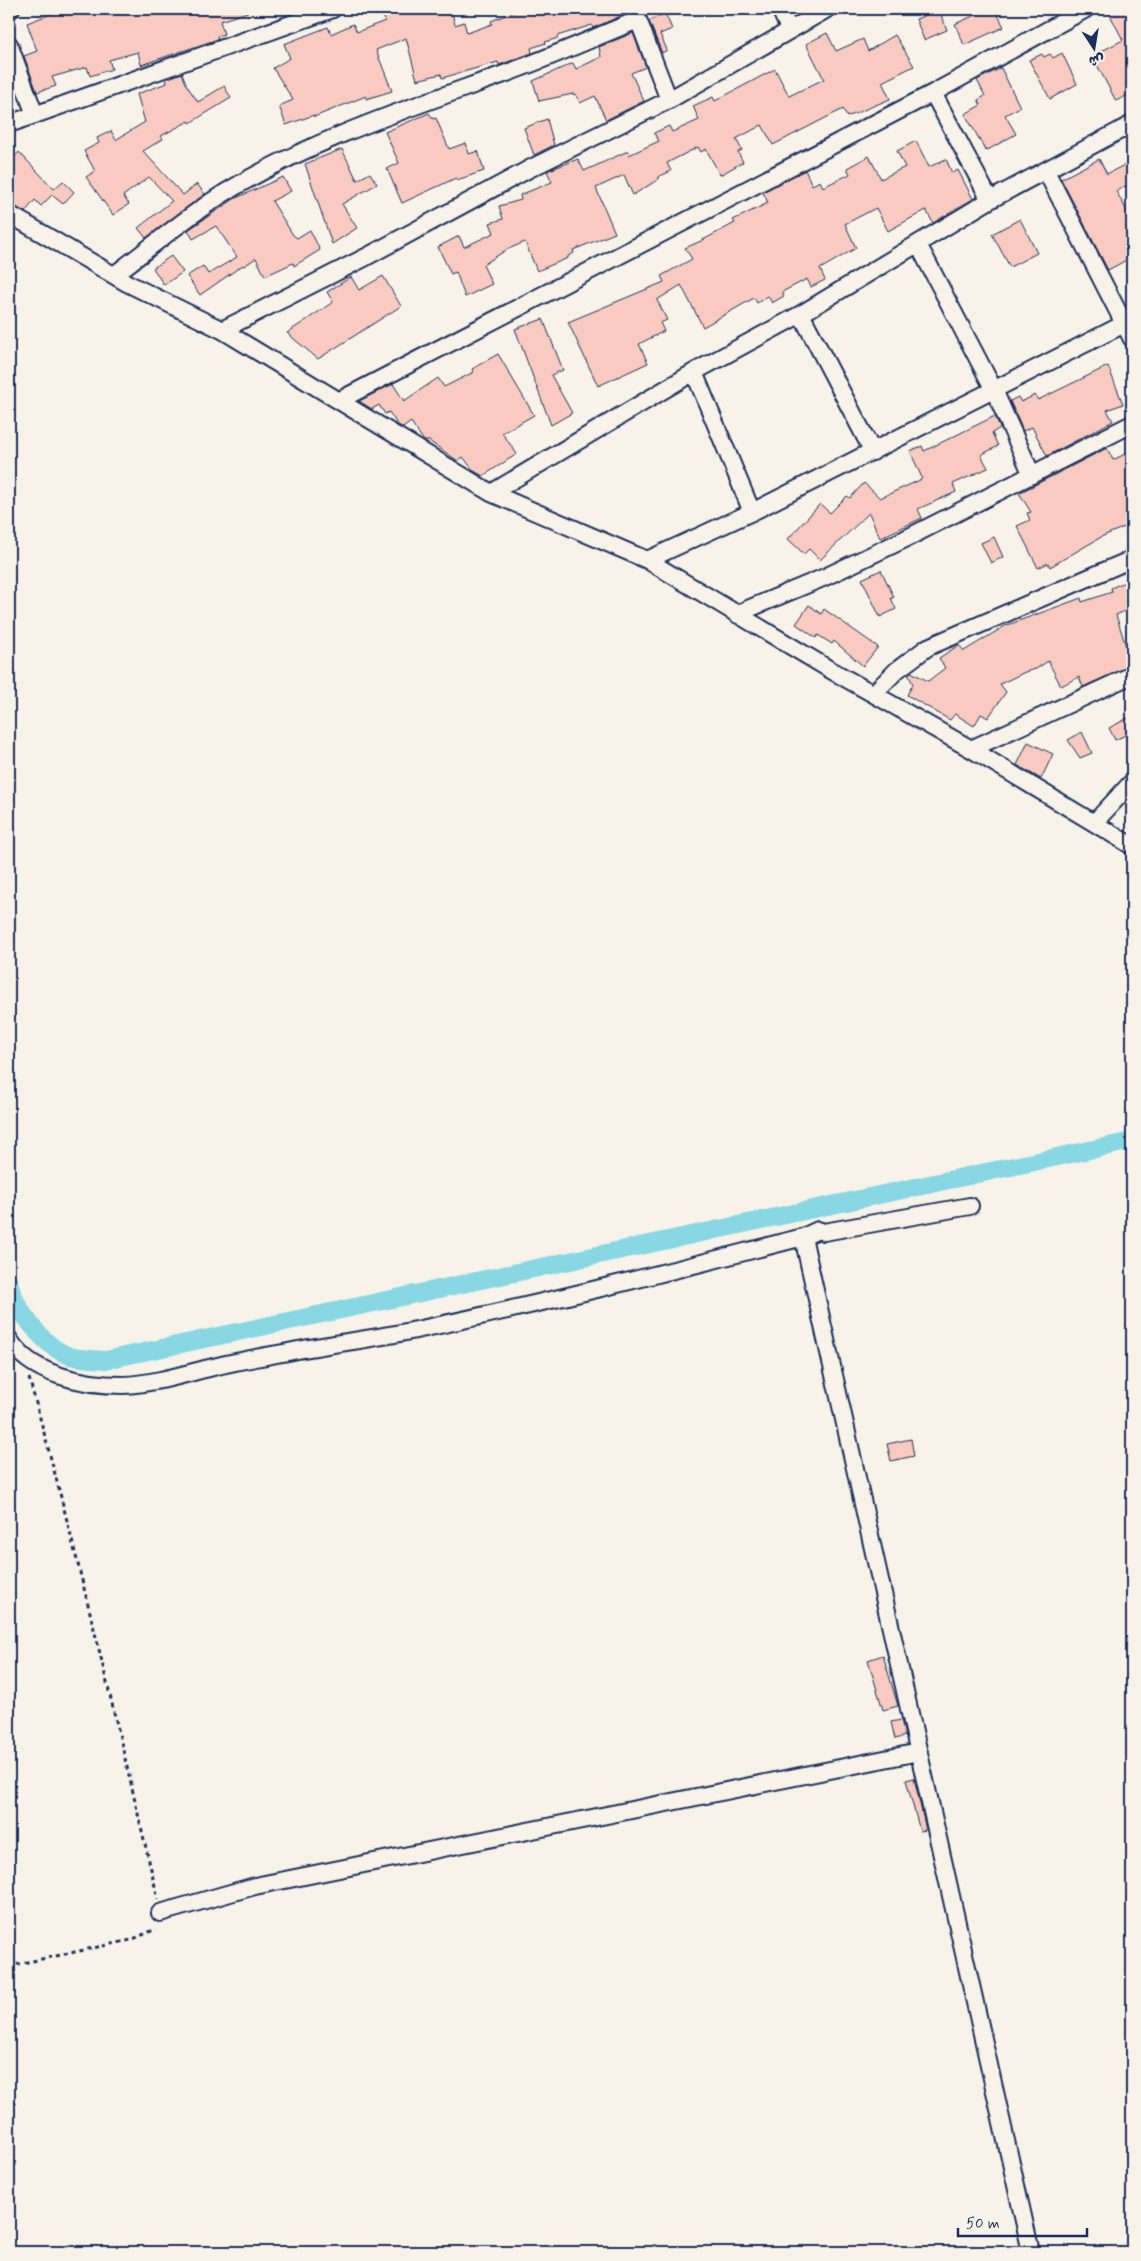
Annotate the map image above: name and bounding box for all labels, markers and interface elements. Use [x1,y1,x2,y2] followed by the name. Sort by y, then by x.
[1068,22,1118,72] north arrow
[1087,49,1106,70] text: ش
[958,2206,1087,2238] scale bar
[966,2214,1000,2234] text: 50 m

